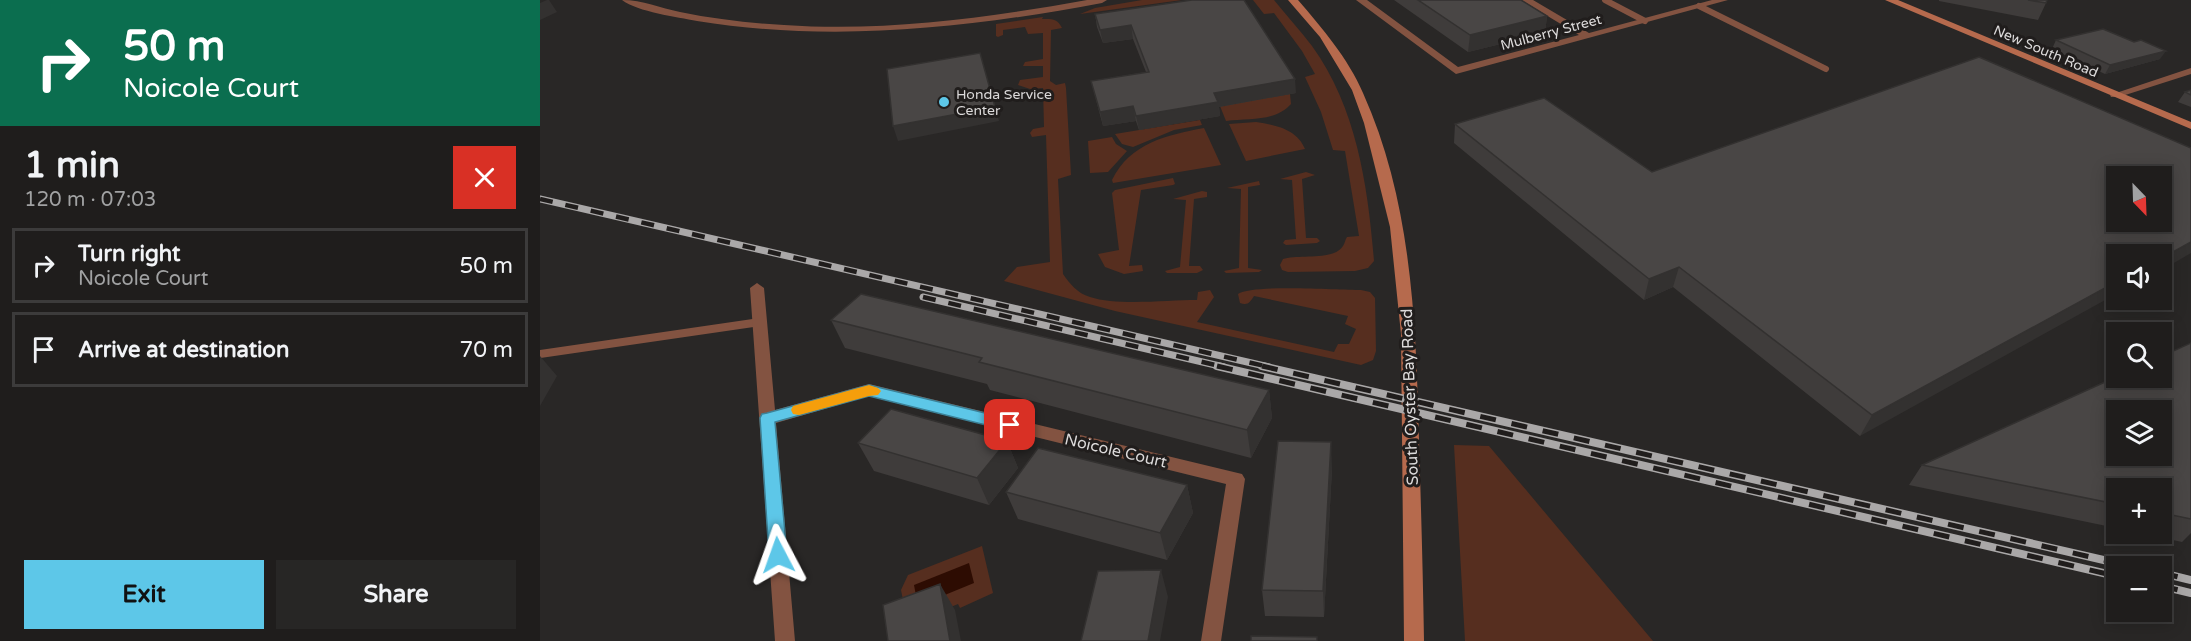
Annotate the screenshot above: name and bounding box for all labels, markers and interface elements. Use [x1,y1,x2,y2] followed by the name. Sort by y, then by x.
[1499,11,1604,54] street label: Mulberry Street
[123,21,225,72] text: 50 m
[1991,22,2101,81] street label: New South Road
[24,24,102,102] icon: right
[123,72,299,105] text: Noicole Court
[956,86,1052,119] place label: Honda Service Center
[937,95,951,109] marker: Honda Service Center
[24,144,120,187] text: 1 min
[453,146,516,209] button: close
[2106,166,2172,232] north arrow
[2106,166,2172,622] map controls
[24,188,156,212] text: 120 m · 07:03
[78,241,180,267] text: Turn right
[2106,244,2172,310] button: sound
[27,249,60,282] icon: right
[459,253,513,279] text: 50 m
[78,267,208,291] text: Noicole Court
[1397,308,1423,486] street label: South Oyster Bay Road
[2106,322,2172,388] button: search
[27,333,60,366] icon: arrive
[78,337,289,363] text: Arrive at destination
[459,337,513,363] text: 70 m
[984,399,1035,450] pin
[2106,400,2172,466] button: layers
[993,408,1026,441] icon: arrive
[1063,429,1169,472] street label: Noicole Court
[2106,478,2172,544] button: +
[746,523,810,587] position arrow
[2106,556,2172,622] button: −
[24,560,264,629] button: Exit
[276,560,516,629] button: Share

